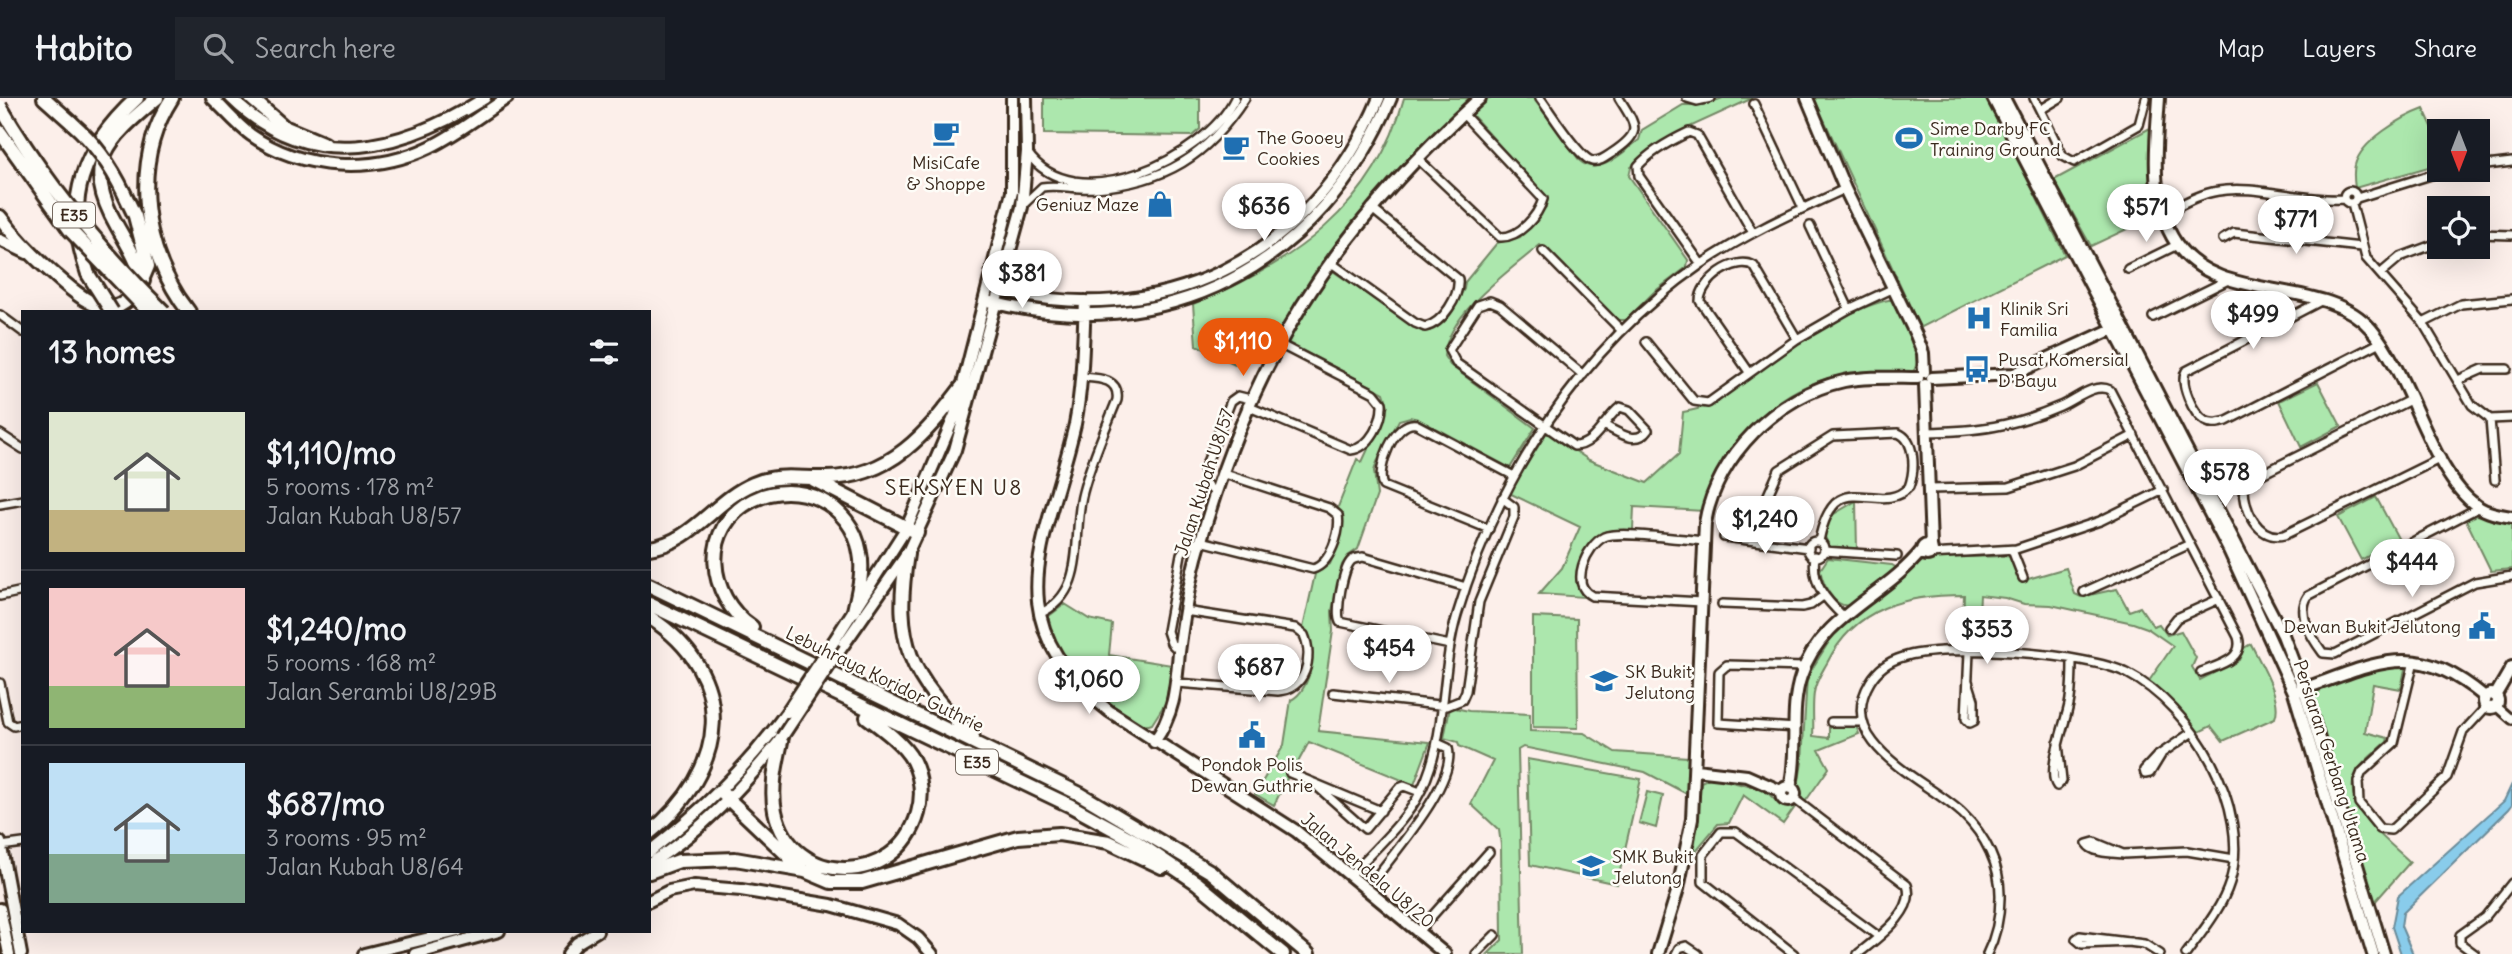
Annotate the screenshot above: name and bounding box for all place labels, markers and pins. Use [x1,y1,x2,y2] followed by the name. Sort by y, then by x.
[1930,117,2061,161] place label: Sime Darby FC Training Ground
[931,118,961,148] cafe icon: MisiCafe & Shoppe
[1894,123,1924,153] sports icon: Sime Darby FC Training Ground
[1257,126,1344,170] place label: The Gooey Cookies
[1221,132,1251,162] cafe icon: The Gooey Cookies
[907,151,985,195] place label: MisiCafe & Shoppe
[1223,184,1305,243] pin: $636
[2105,184,2187,244] pin: $571
[1145,189,1175,219] shop icon: Geniuz Maze
[1036,193,1139,216] place label: Geniuz Maze
[2255,197,2337,256] pin: $771
[981,250,1063,310] pin: $381
[2212,292,2294,351] pin: $499
[2000,297,2069,341] place label: Klinik Sri Familia
[1964,303,1994,333] hospital icon: Klinik Sri Familia
[1186,318,1300,378] pin: $1,110
[1998,348,2129,392] place label: Pusat Komersial D'Bayu
[1962,354,1992,384] bus stop icon: Pusat Komersial D'Bayu
[2184,450,2266,509] pin: $578
[1708,496,1822,556] pin: $1,240
[2371,540,2453,599] pin: $444
[1946,606,2028,666] pin: $353
[2467,611,2497,641] public building icon: Dewan Bukit Jelutong
[2284,615,2461,638] place label: Dewan Bukit Jelutong
[1348,626,1430,685] pin: $454
[1218,644,1300,704] pin: $687
[1032,656,1146,716] pin: $1,060
[1625,660,1695,704] place label: SK Bukit Jelutong
[1589,666,1619,696] school or university icon: SK Bukit Jelutong
[1237,720,1267,750] public building icon: Pondok Polis Dewan Guthrie
[1191,753,1313,797] place label: Pondok Polis Dewan Guthrie
[1612,845,1694,889] place label: SMK Bukit Jelutong
[1576,851,1606,881] school or university icon: SMK Bukit Jelutong

